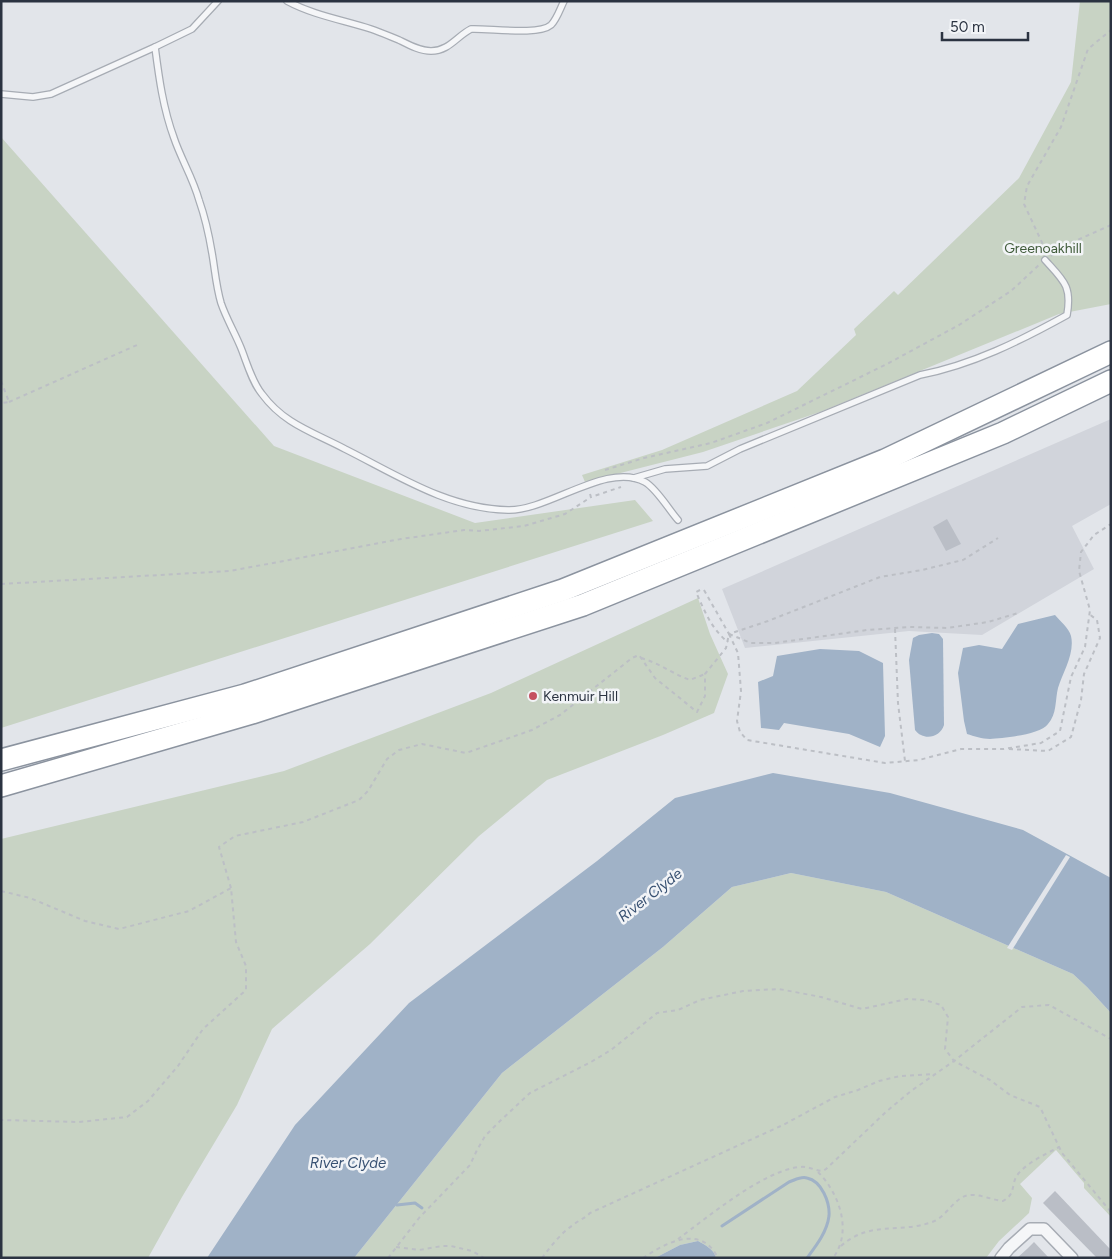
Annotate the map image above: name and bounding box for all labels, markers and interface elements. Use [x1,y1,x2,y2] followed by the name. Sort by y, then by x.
[942,10,1028,42] scale bar
[950,18,985,36] text: 50 m
[1004,240,1082,257] park label: Greenoakhill
[543,688,618,705] place label: Kenmuir Hill
[527,690,539,702] marker: Kenmuir Hill
[614,864,686,926] water label: River Clyde
[310,1154,386,1172] water label: River Clyde

